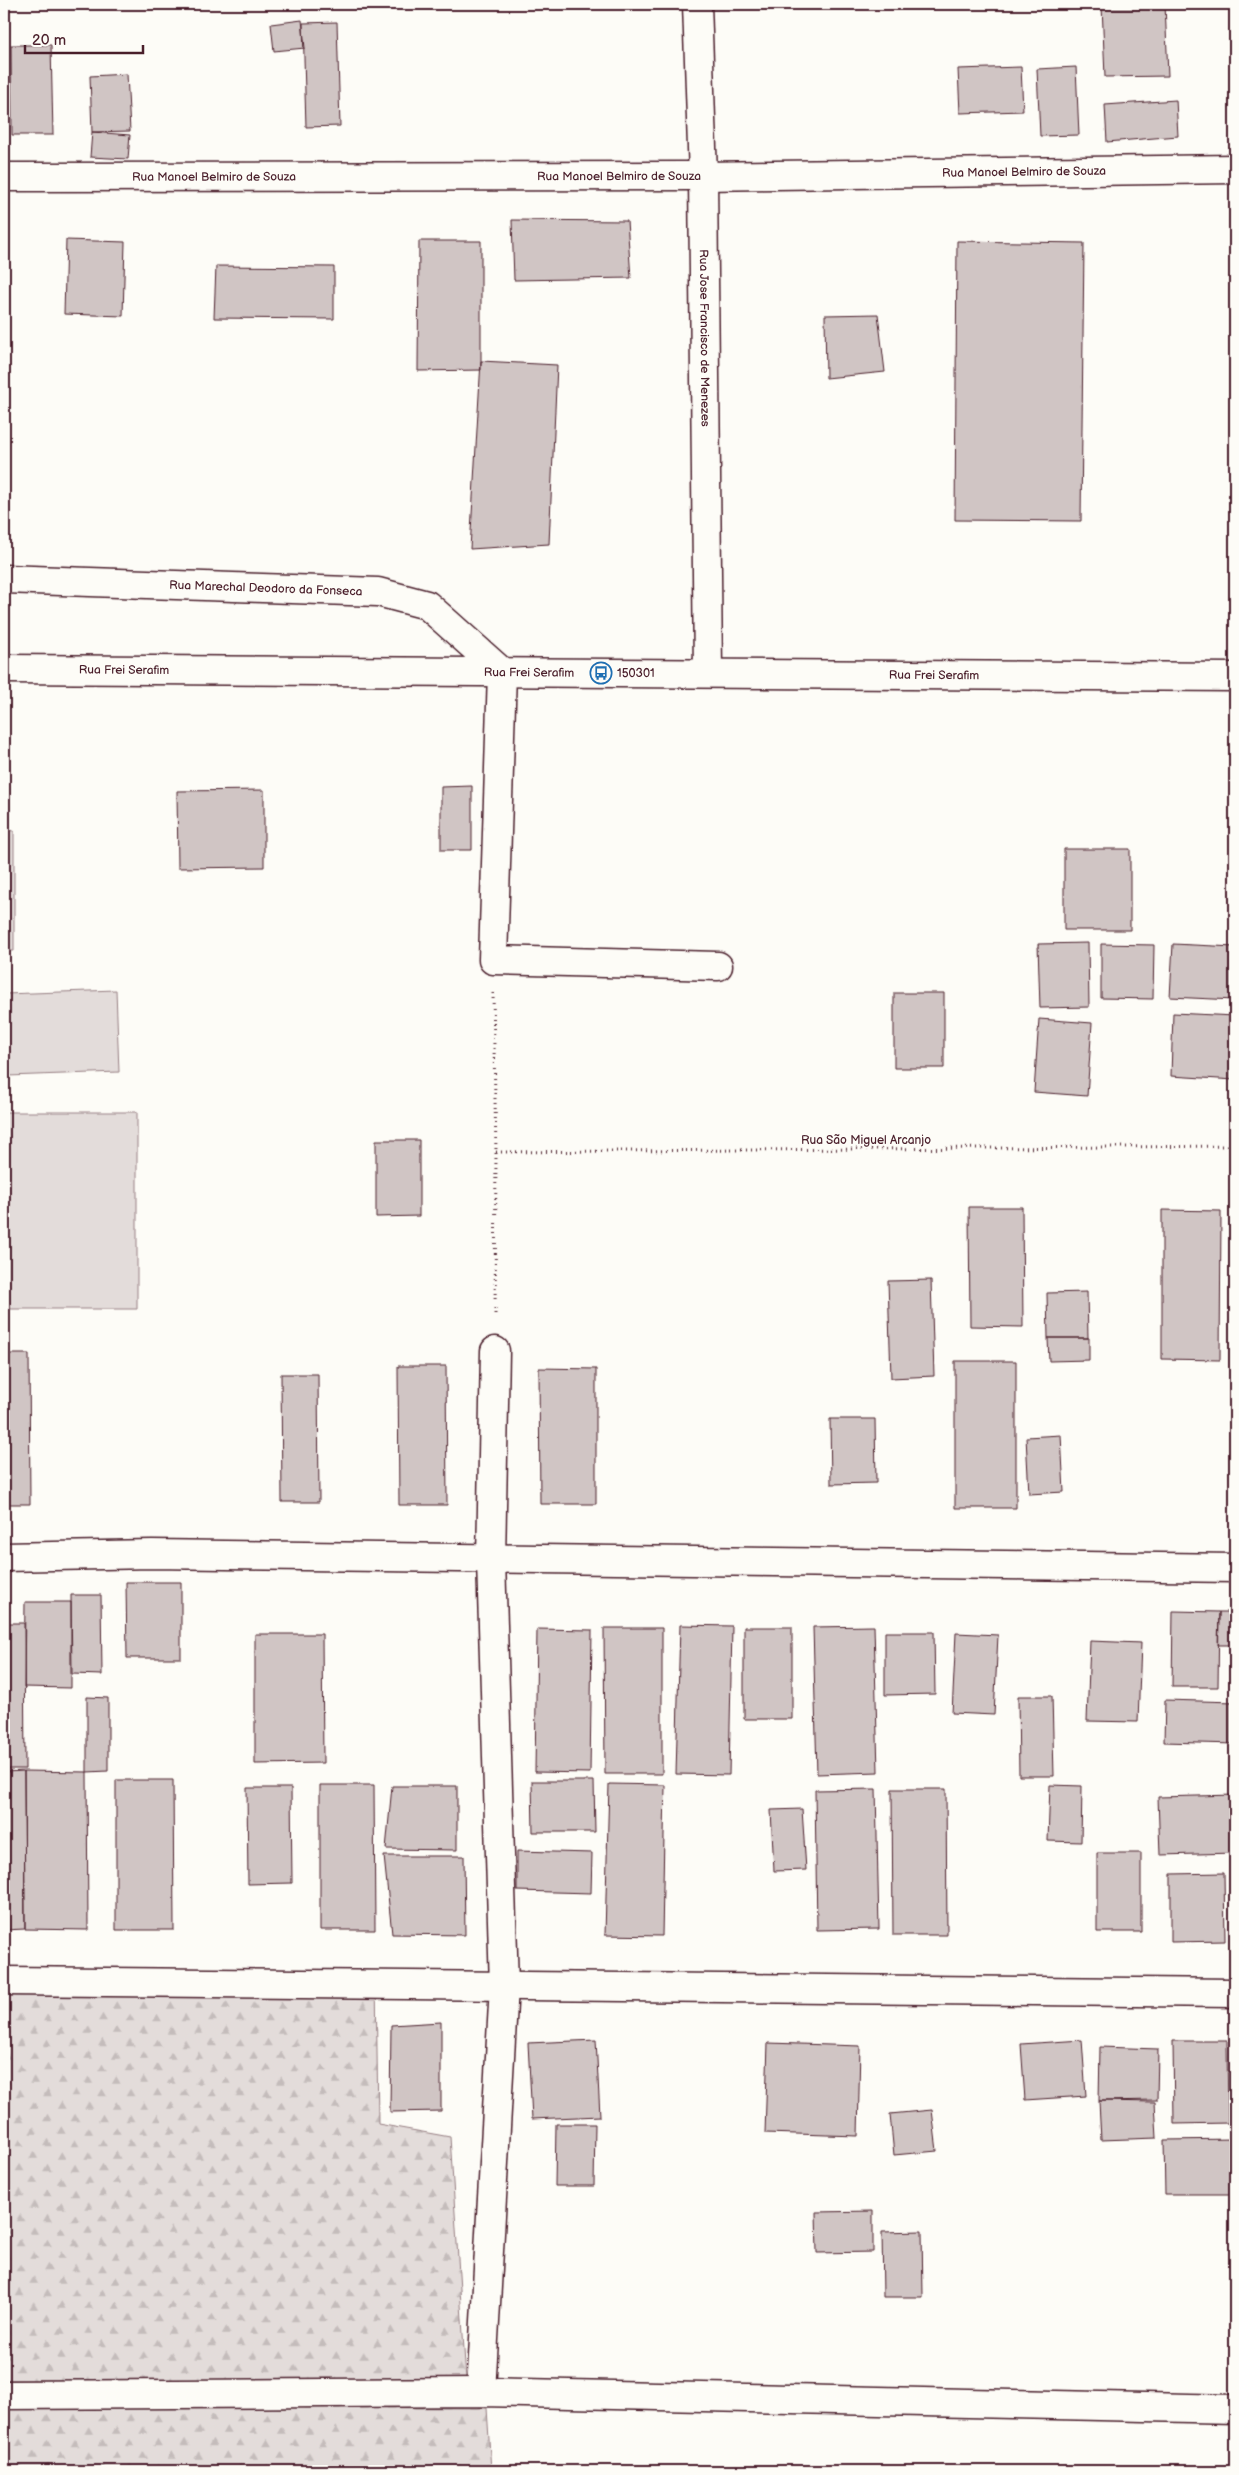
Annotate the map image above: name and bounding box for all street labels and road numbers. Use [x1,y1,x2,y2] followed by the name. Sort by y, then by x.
[942,163,1106,180] street label: Rua Manoel Belmiro de Souza
[132,169,296,184] street label: Rua Manoel Belmiro de Souza
[537,169,701,184] street label: Rua Manoel Belmiro de Souza
[696,249,713,427] street label: Rua Jose Francisco de Menezes
[169,577,363,599] street label: Rua Marechal Deodoro da Fonseca
[79,662,169,678] street label: Rua Frei Serafim
[484,665,574,680] street label: Rua Frei Serafim
[889,667,979,683] street label: Rua Frei Serafim
[801,1133,931,1148] street label: Rua São Miguel Arcanjo

